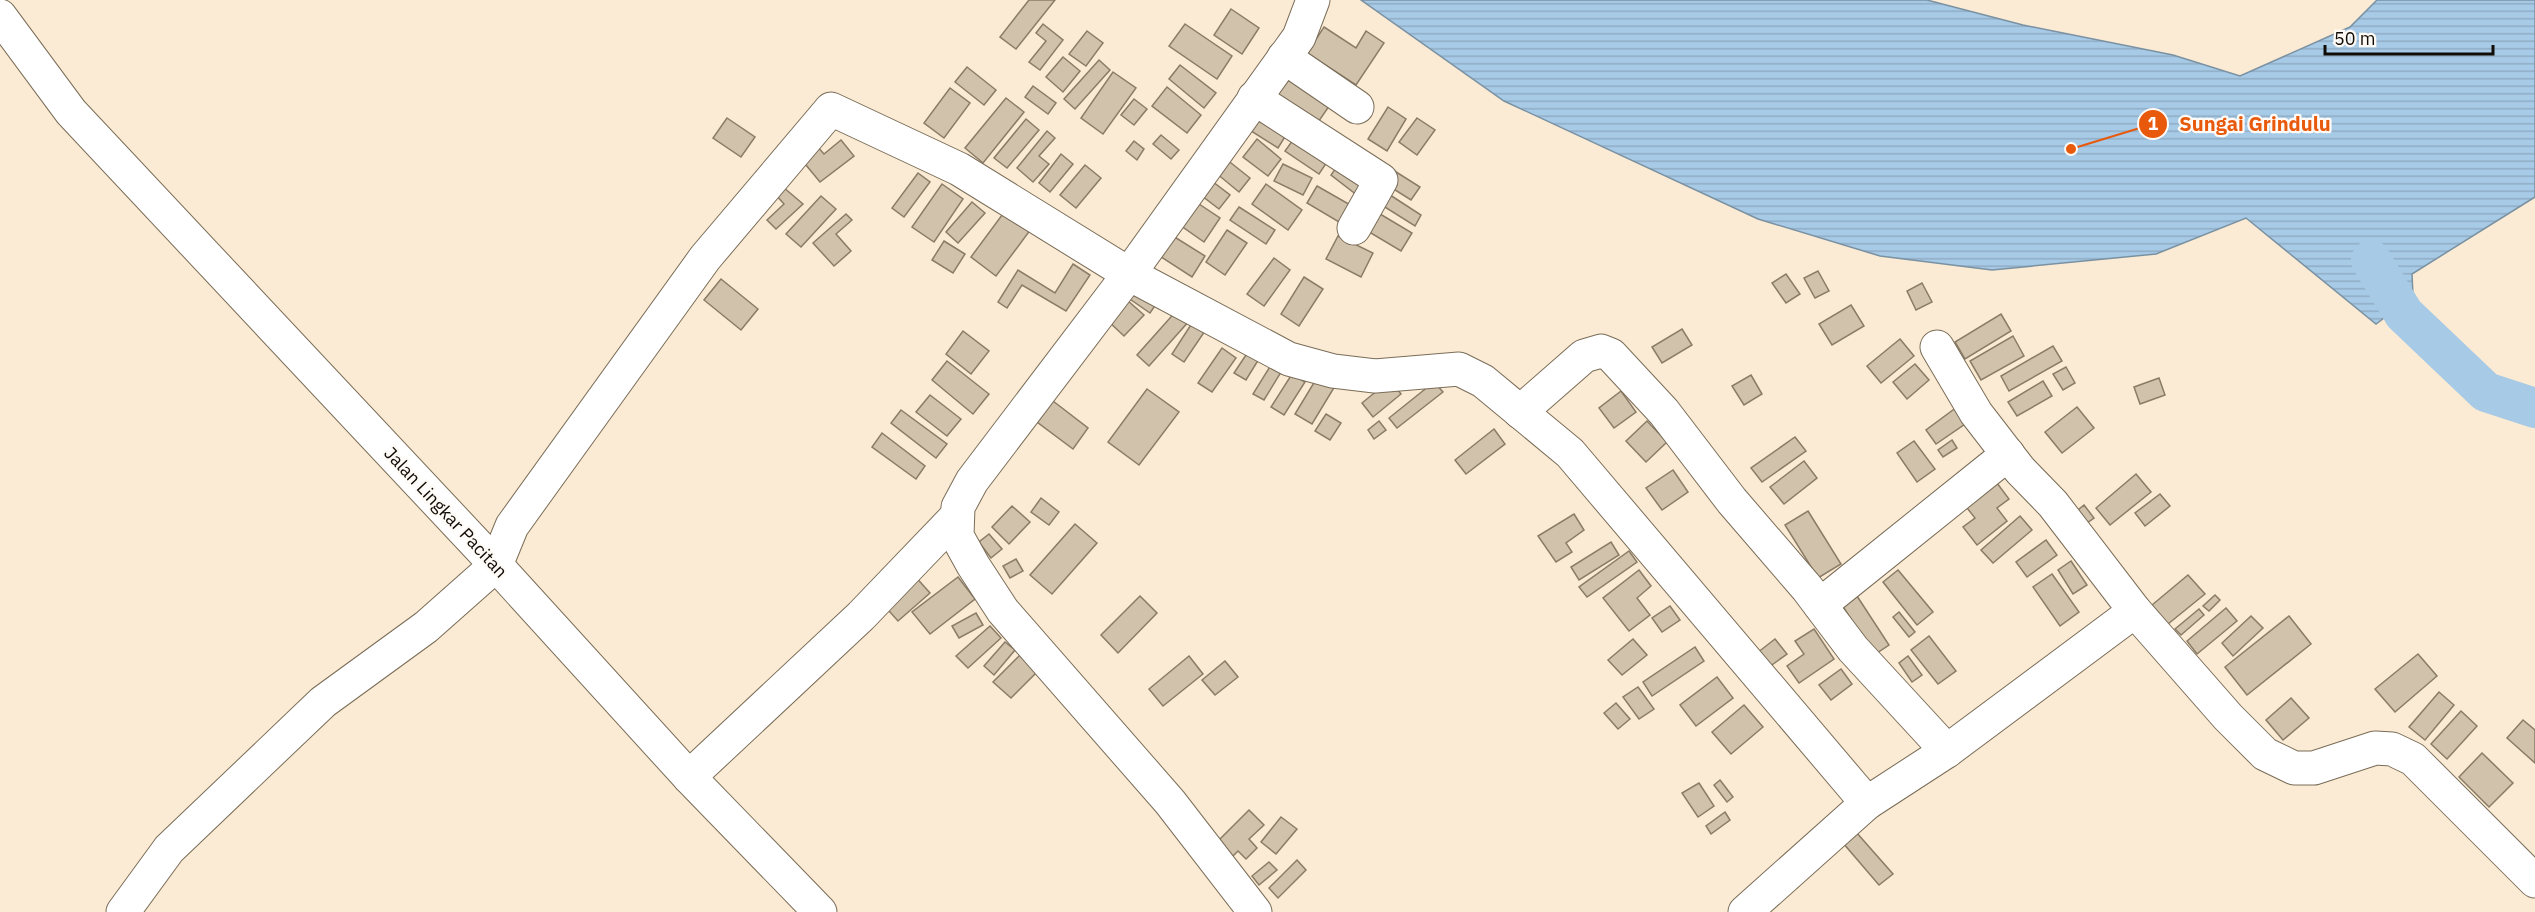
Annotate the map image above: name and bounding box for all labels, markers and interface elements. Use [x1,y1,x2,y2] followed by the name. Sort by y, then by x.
[2325,18,2493,56] scale bar
[2334,27,2376,50] text: 50 m
[2138,105,2343,143] callout: Sungai Grindulu
[2179,110,2331,137] text: Sungai Grindulu
[2148,112,2159,135] text: 1
[379,442,513,582] street label: Jalan Lingkar Pacitan

